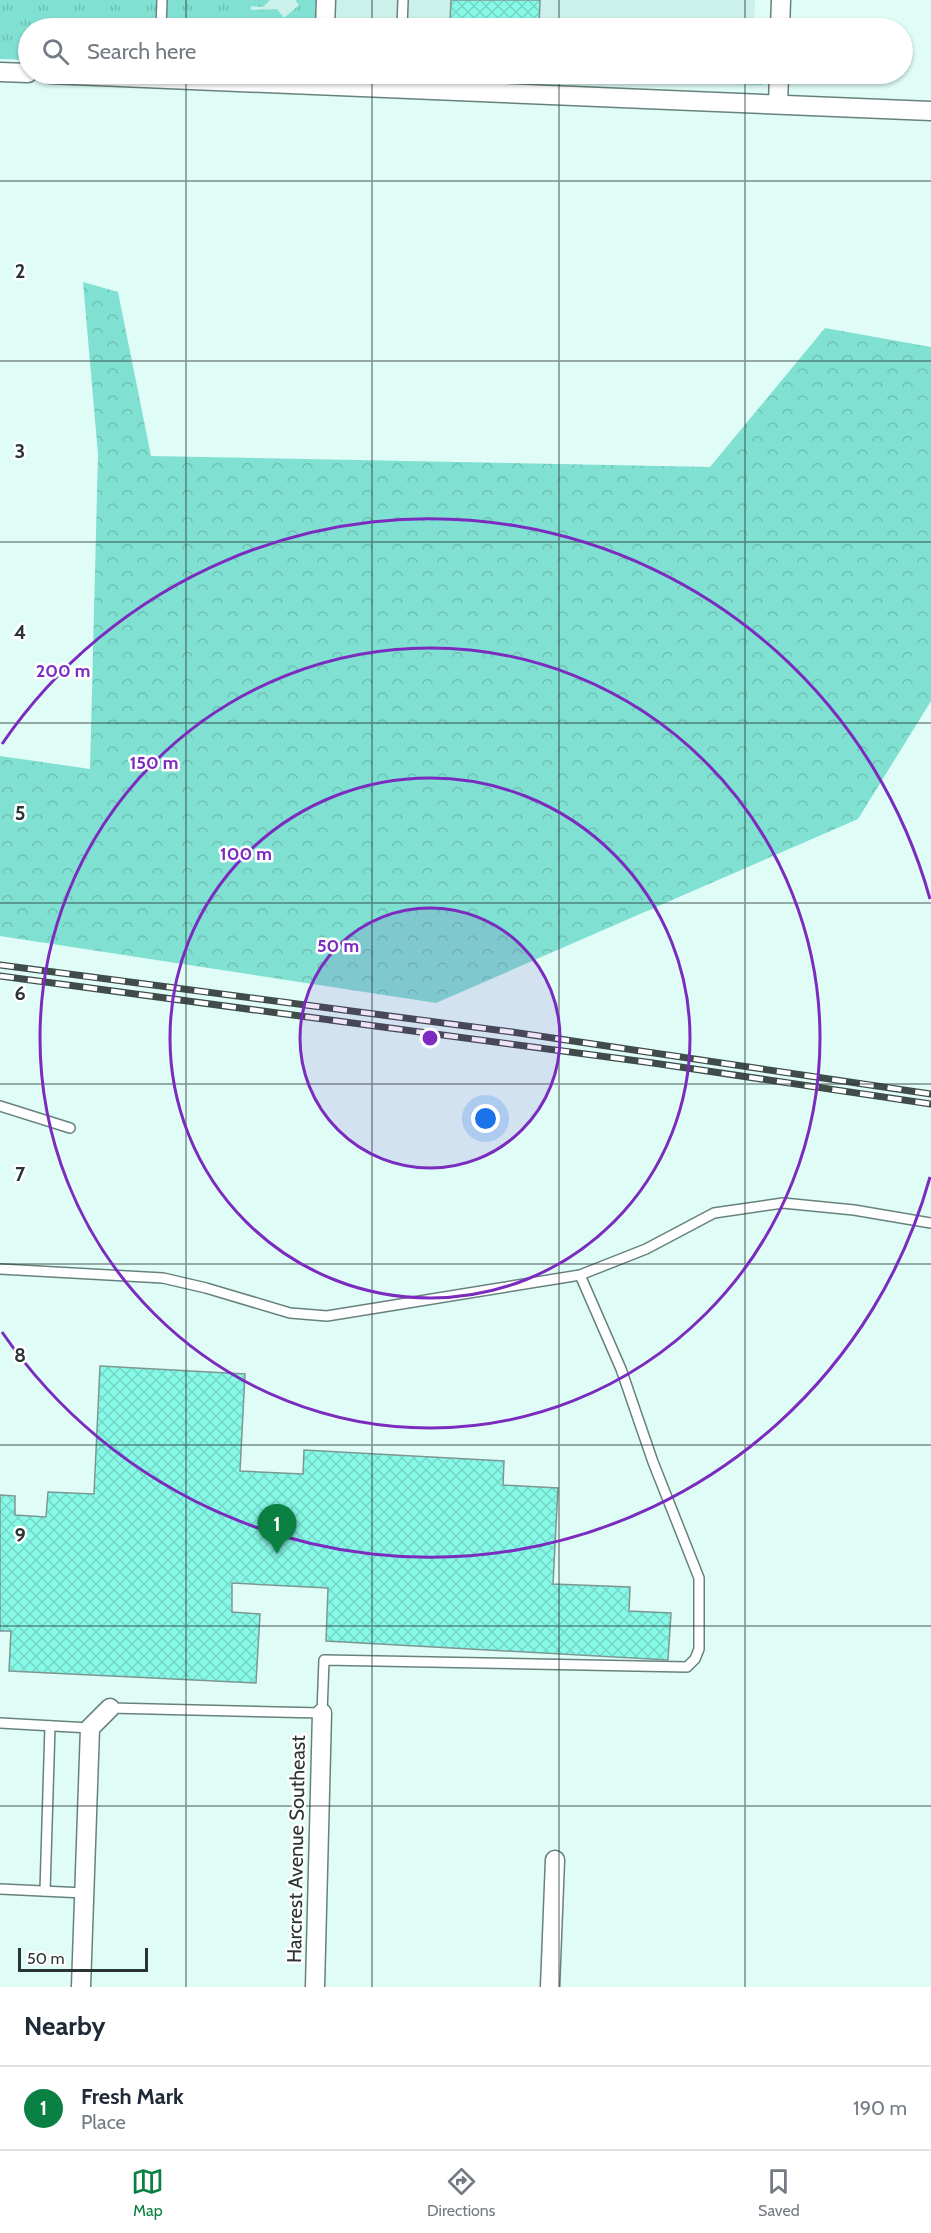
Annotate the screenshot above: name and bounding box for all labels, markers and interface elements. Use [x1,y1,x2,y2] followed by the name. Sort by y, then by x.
[18,18,913,84] search box
[39,35,72,68] icon: search
[87,38,196,65] text: Search here
[15,259,25,283] text: 2
[15,439,25,463] text: 3
[14,620,26,644] text: 4
[36,660,90,682] text: 200 m
[130,752,178,774] text: 150 m
[15,801,25,825] text: 5
[220,843,272,865] text: 100 m
[317,935,359,957] text: 50 m
[14,981,26,1005] text: 6
[420,1028,440,1048] centre of rings
[471,1104,500,1133] your location
[15,1162,26,1186] text: 7
[14,1343,26,1367] text: 8
[258,1504,296,1554] pin: 1
[14,1523,26,1547] text: 9
[282,1735,310,1963] street label: Harcrest Avenue Southeast
[18,1945,148,1972] scale bar
[27,1949,64,1968] text: 50 m
[24,2010,105,2042] text: Nearby
[81,2083,184,2110] text: Fresh Mark
[40,2096,47,2120] text: 1
[853,2096,907,2120] text: 190 m
[81,2110,126,2134] text: Place
[131,2165,164,2220] tab: Map
[427,2165,495,2220] tab: Directions
[758,2165,800,2220] tab: Saved

